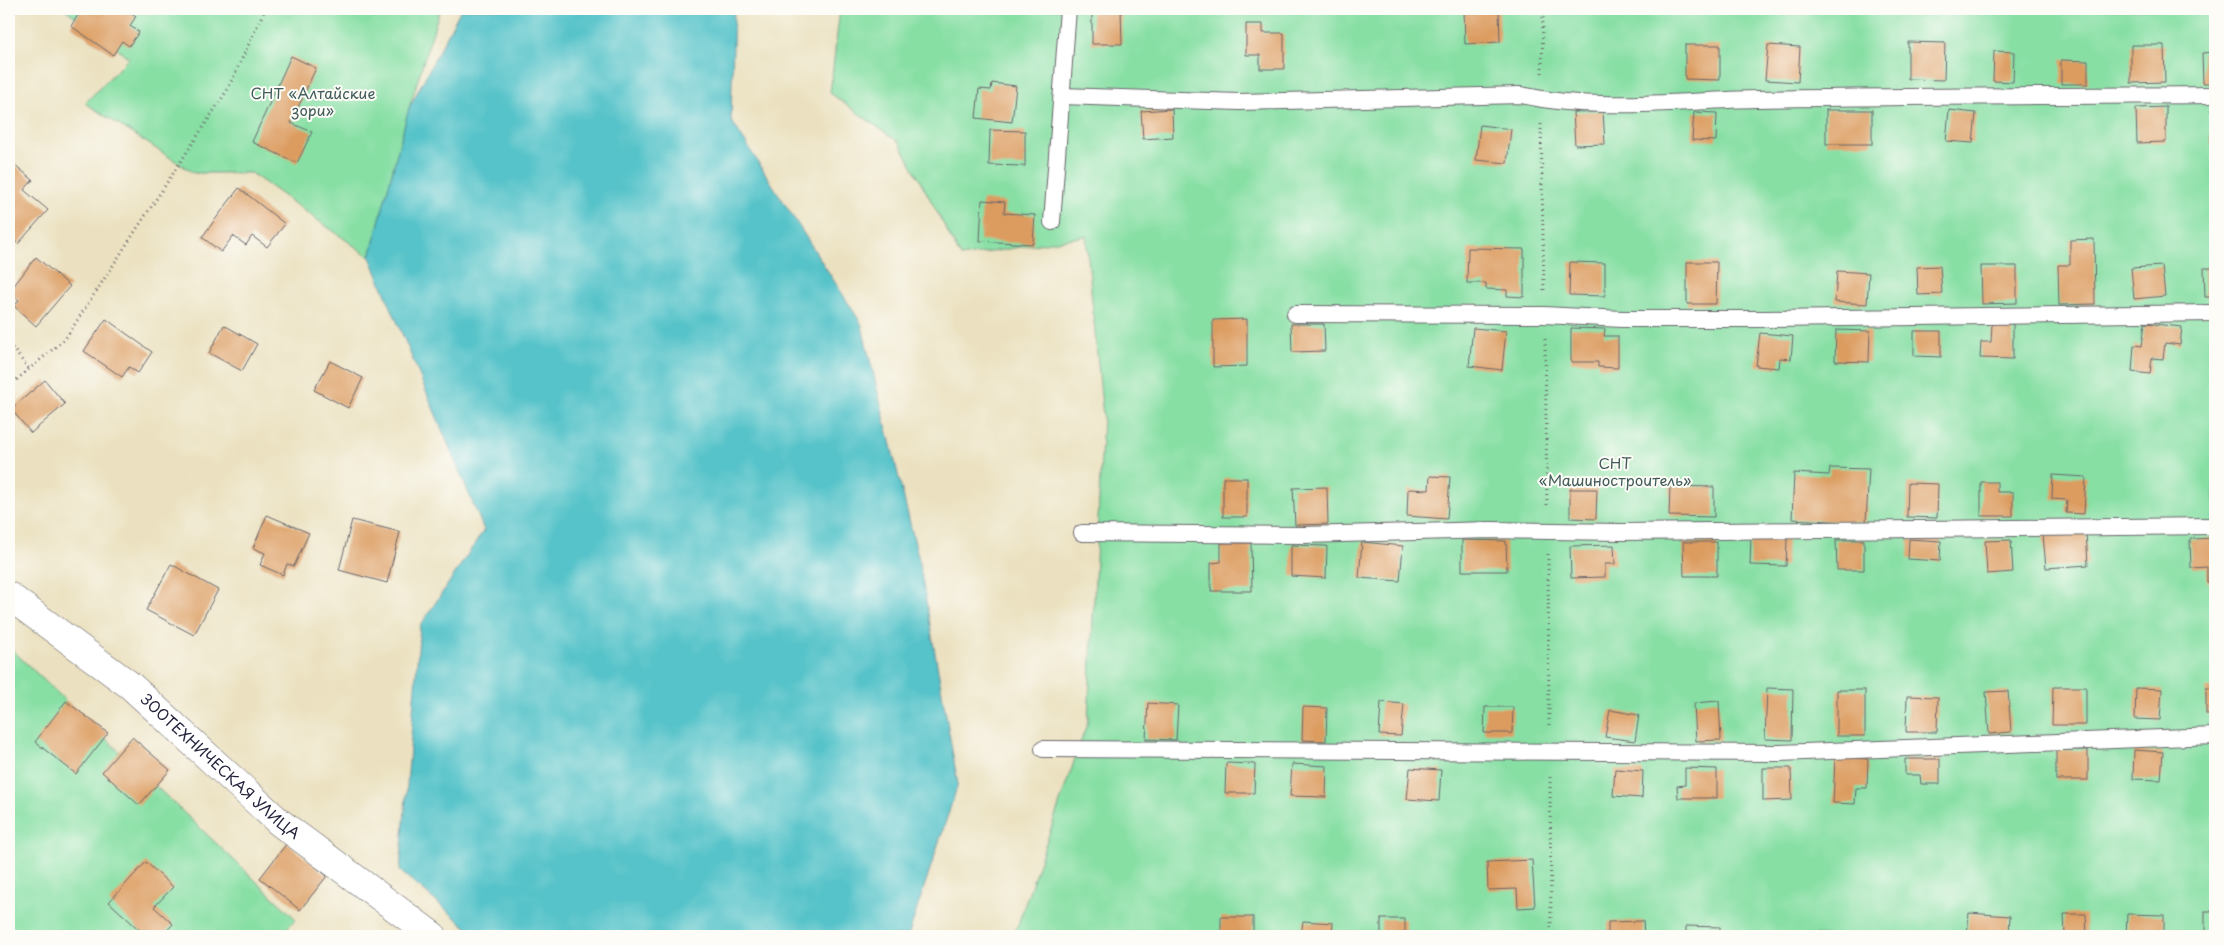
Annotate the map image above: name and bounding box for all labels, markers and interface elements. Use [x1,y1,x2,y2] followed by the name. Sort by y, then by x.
[251,81,375,121] park label: СНТ «Алтайские зори»
[1539,451,1692,491] park label: СНТ «Машиностроитель»
[136,688,305,844] street label: ЗООТЕХНИЧЕСКАЯ УЛИЦА

